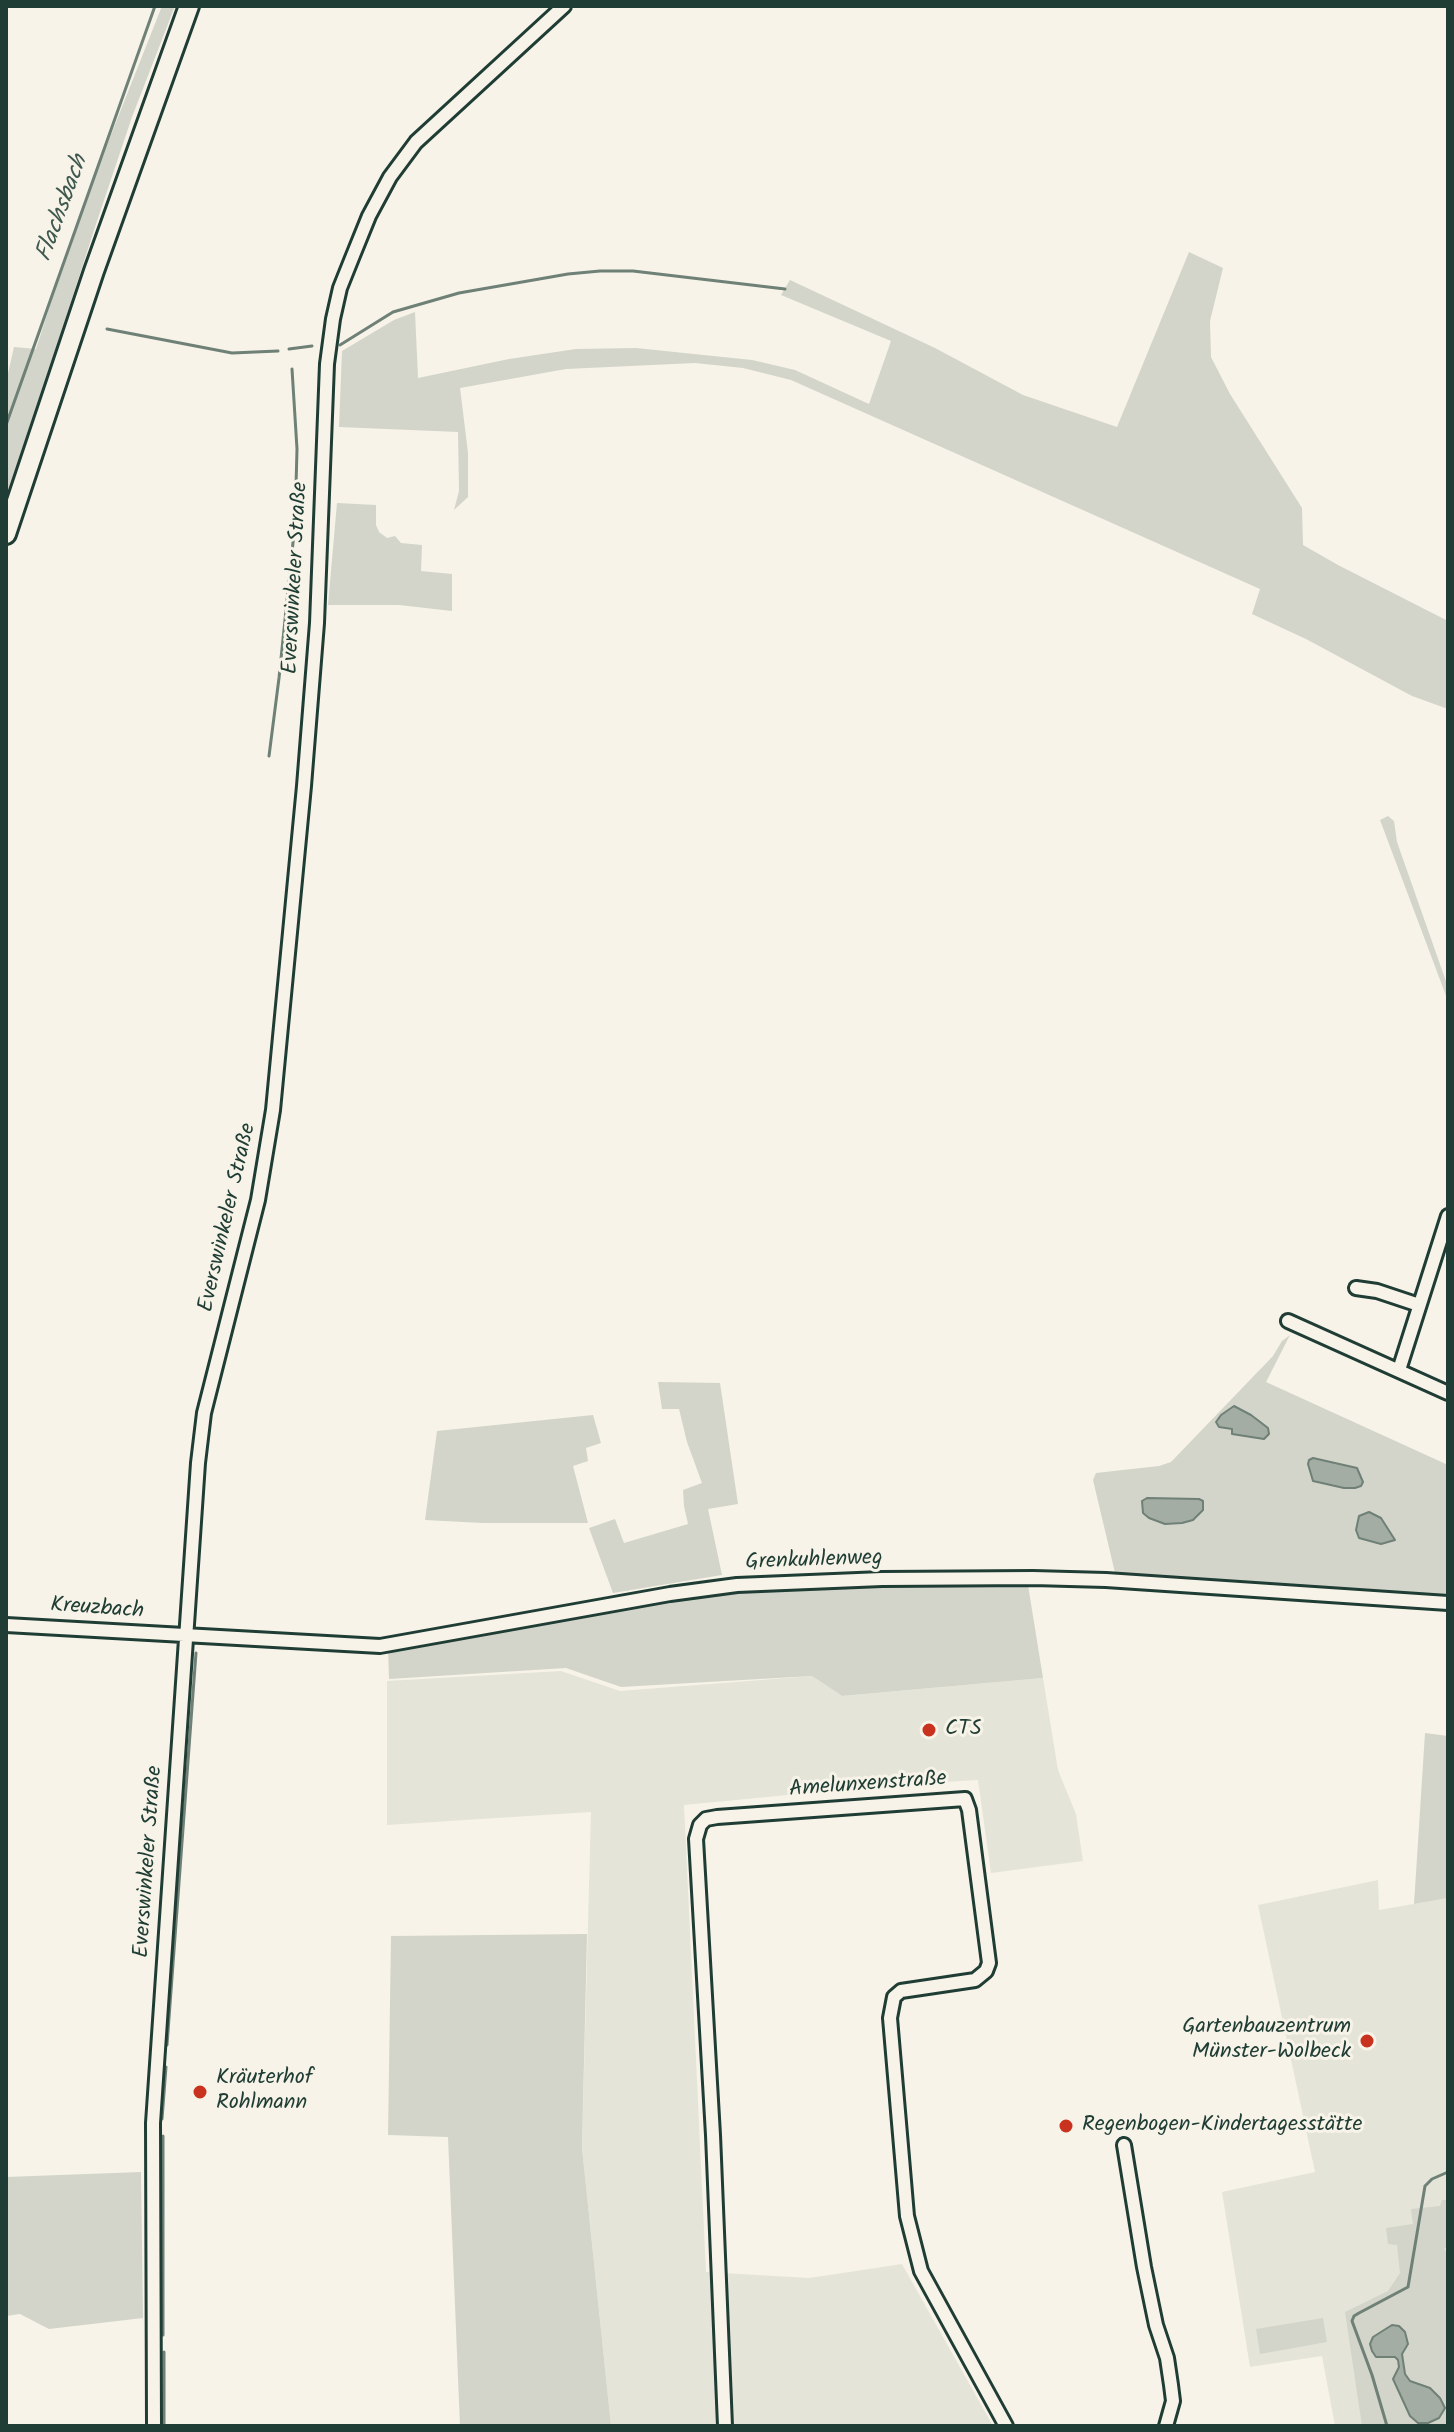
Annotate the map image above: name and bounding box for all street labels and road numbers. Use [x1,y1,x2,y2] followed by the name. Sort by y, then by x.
[279,481,315,675] street label: Everswinkeler Straße
[194,1121,264,1315] street label: Everswinkeler Straße
[745,1546,883,1578] street label: Grenkuhlenweg
[49,1594,145,1626] street label: Kreuzbach
[130,1765,170,1959] street label: Everswinkeler Straße
[788,1767,948,1805] street label: Amelunxenstraße

